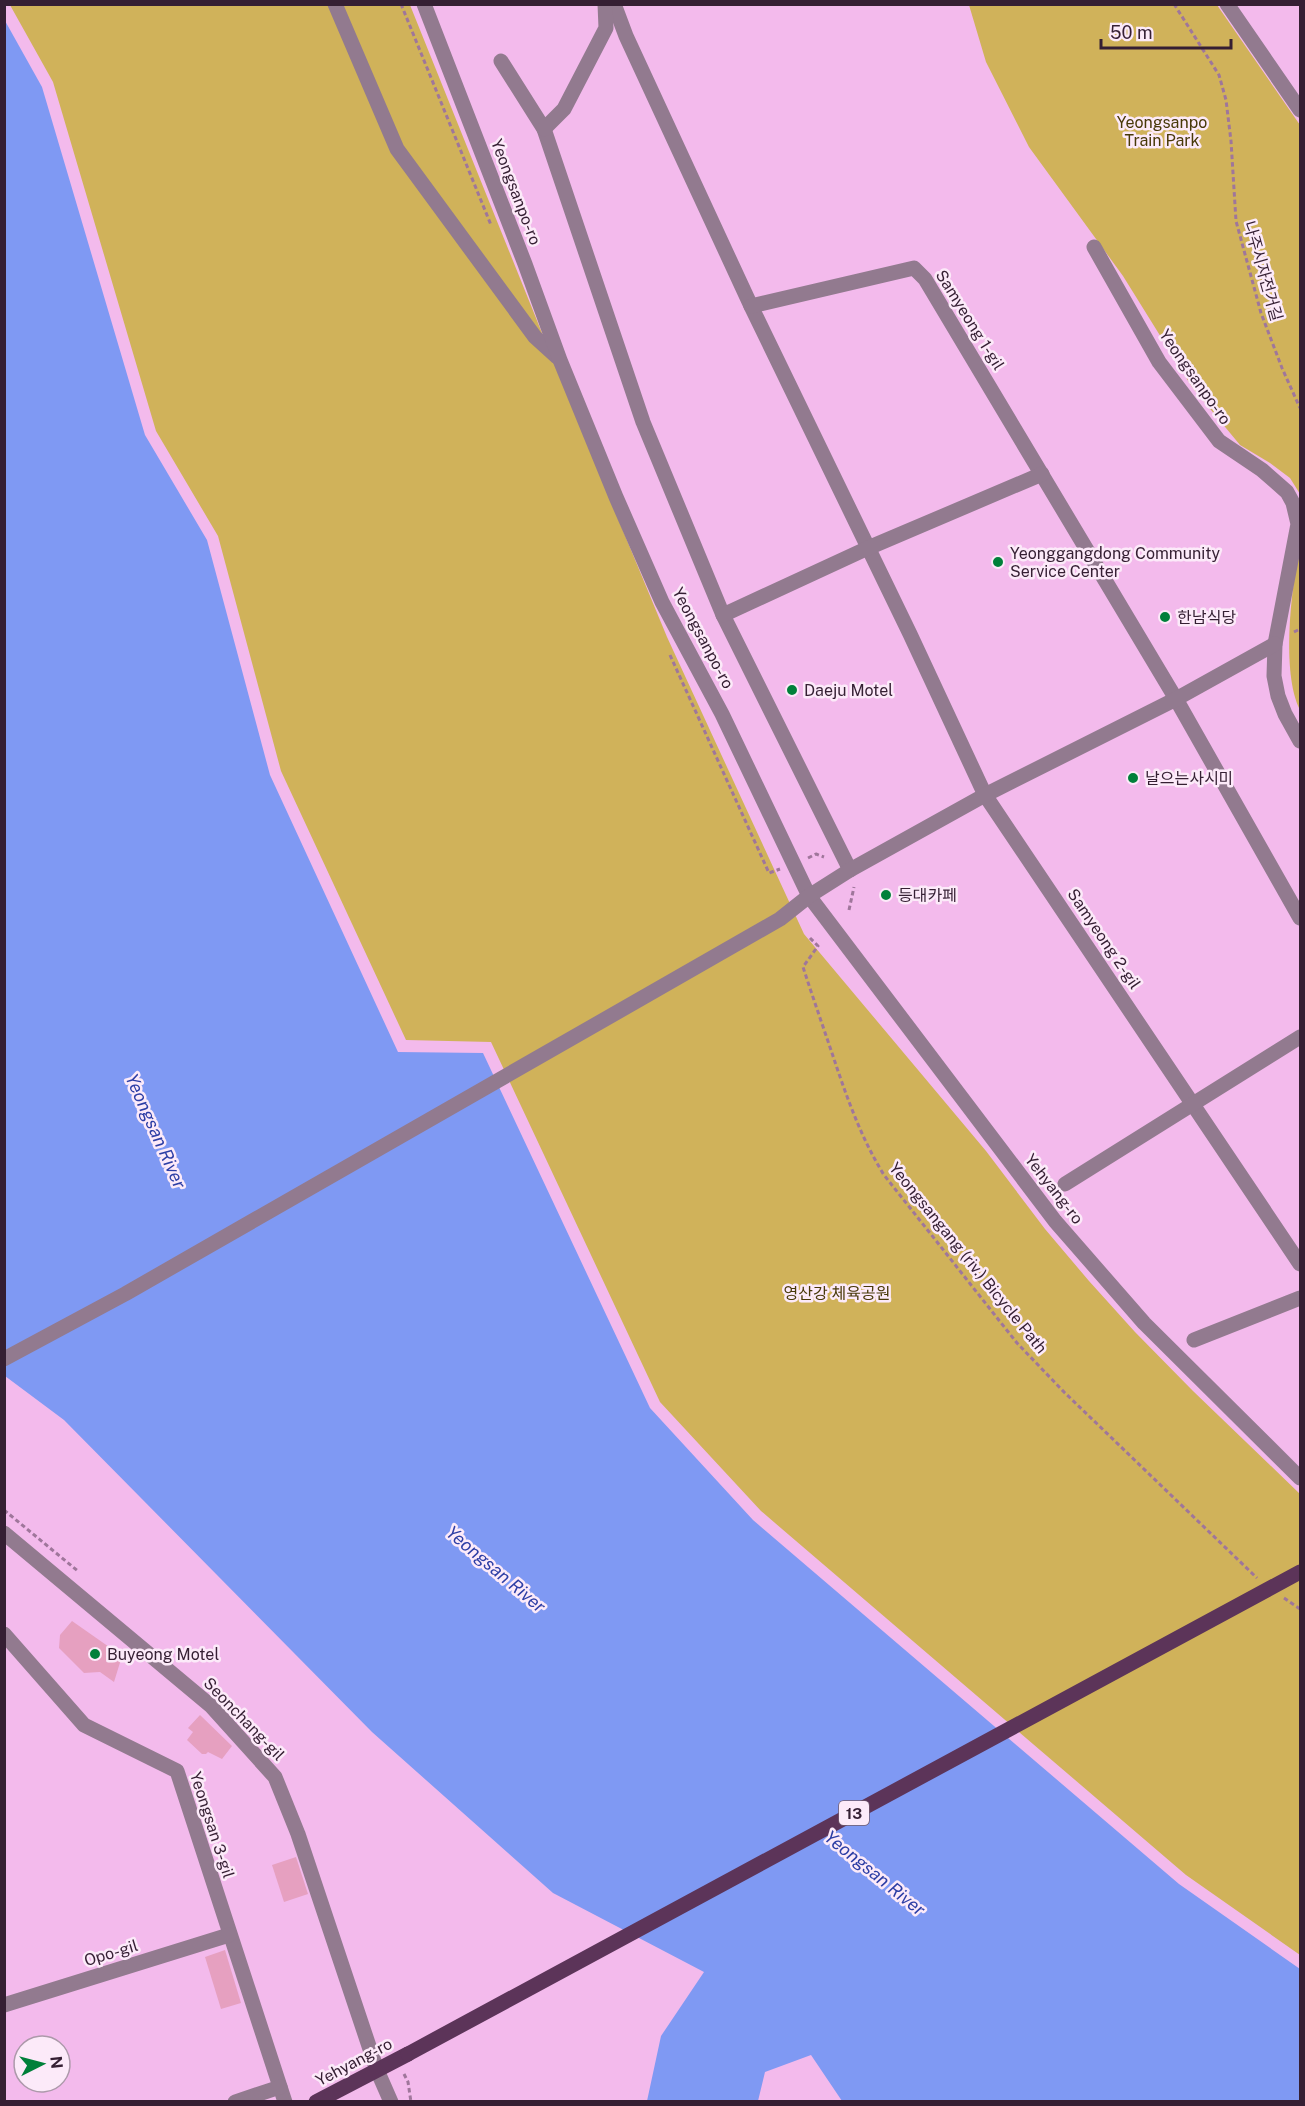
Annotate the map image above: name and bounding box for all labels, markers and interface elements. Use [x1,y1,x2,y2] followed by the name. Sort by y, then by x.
[1101,12,1232,50] scale bar
[1110,22,1153,43] text: 50 m
[1117,113,1207,150] park label: Yeongsanpo Train Park
[487,136,545,248] street label: Yeongsanpo-ro
[1240,219,1286,323] street label: 나주시자전거길
[932,267,1008,374] street label: Samyeong 1-gil
[1155,326,1235,428] street label: Yeongsanpo-ro
[1010,544,1220,581] place label: Yeonggangdong Community Service Center
[991,555,1005,569] marker: Yeonggangdong Community Service Center
[668,584,738,692] street label: Yeongsanpo-ro
[1177,608,1236,627] place label: 한남식당
[1158,610,1172,624] marker: 한남식당
[804,681,893,700] place label: Daeju Motel
[785,683,799,697] marker: Daeju Motel
[1145,769,1233,788] place label: 날으는사시미
[1126,771,1140,785] marker: 날으는사시미
[1063,885,1145,993] street label: Samyeong 2-gil
[898,886,957,905] place label: 등대카페
[879,888,893,902] marker: 등대카페
[121,1070,191,1192] water label: Yeongsan River
[1021,1150,1087,1228] street label: Yehyang-ro
[885,1159,1051,1357] street label: Yeongsangang (riv.) Bicycle Path
[784,1284,890,1303] park label: 영산강 체육공원
[442,1521,550,1617] water label: Yeongsan River
[107,1645,219,1664] place label: Buyeong Motel
[88,1647,102,1661] marker: Buyeong Motel
[200,1674,288,1765] street label: Seonchang-gil
[186,1769,238,1881] street label: Yeongsan 3-gil
[839,1801,869,1825] road number: 13
[821,1826,930,1920] water label: Yeongsan River
[82,1936,140,1970] street label: Opo-gil
[12,2034,72,2094] north arrow
[313,2034,395,2090] street label: Yehyang-ro
[46,2055,67,2070] text: N

